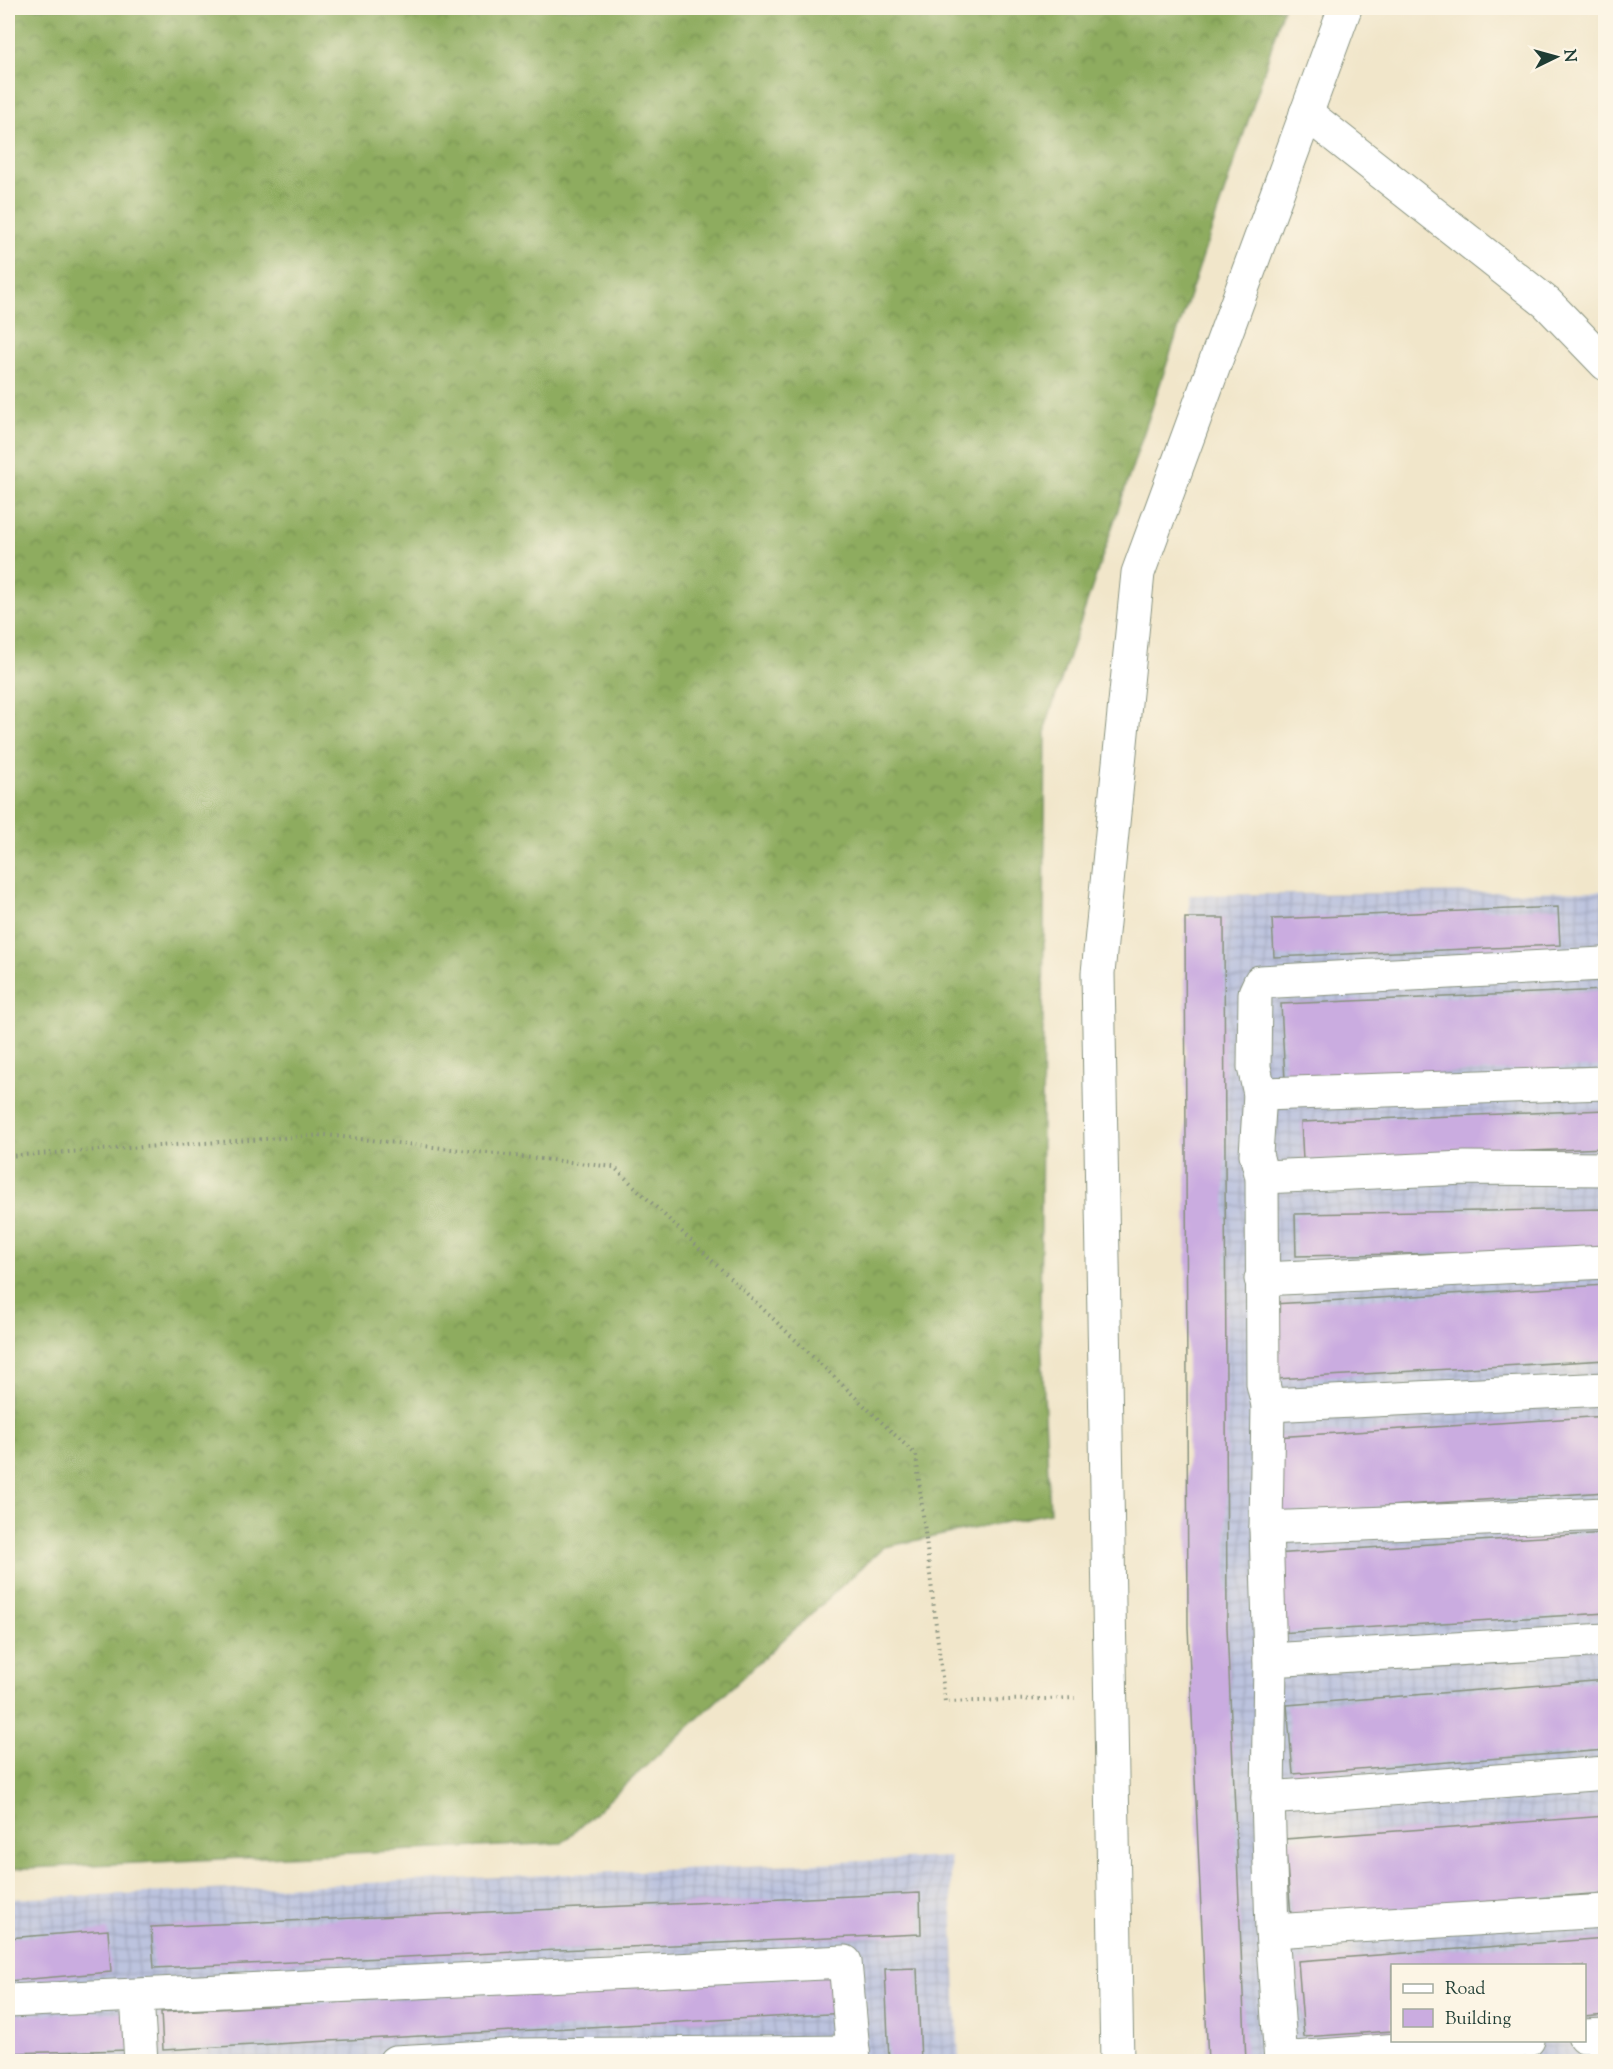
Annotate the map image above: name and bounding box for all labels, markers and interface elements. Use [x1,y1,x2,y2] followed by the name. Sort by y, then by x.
[1526,27,1586,87] north arrow
[1556,49,1580,63] text: N
[1391,1964,1586,2042] legend
[1445,1977,1485,2003] text: Road
[1445,2007,1511,2033] text: Building

